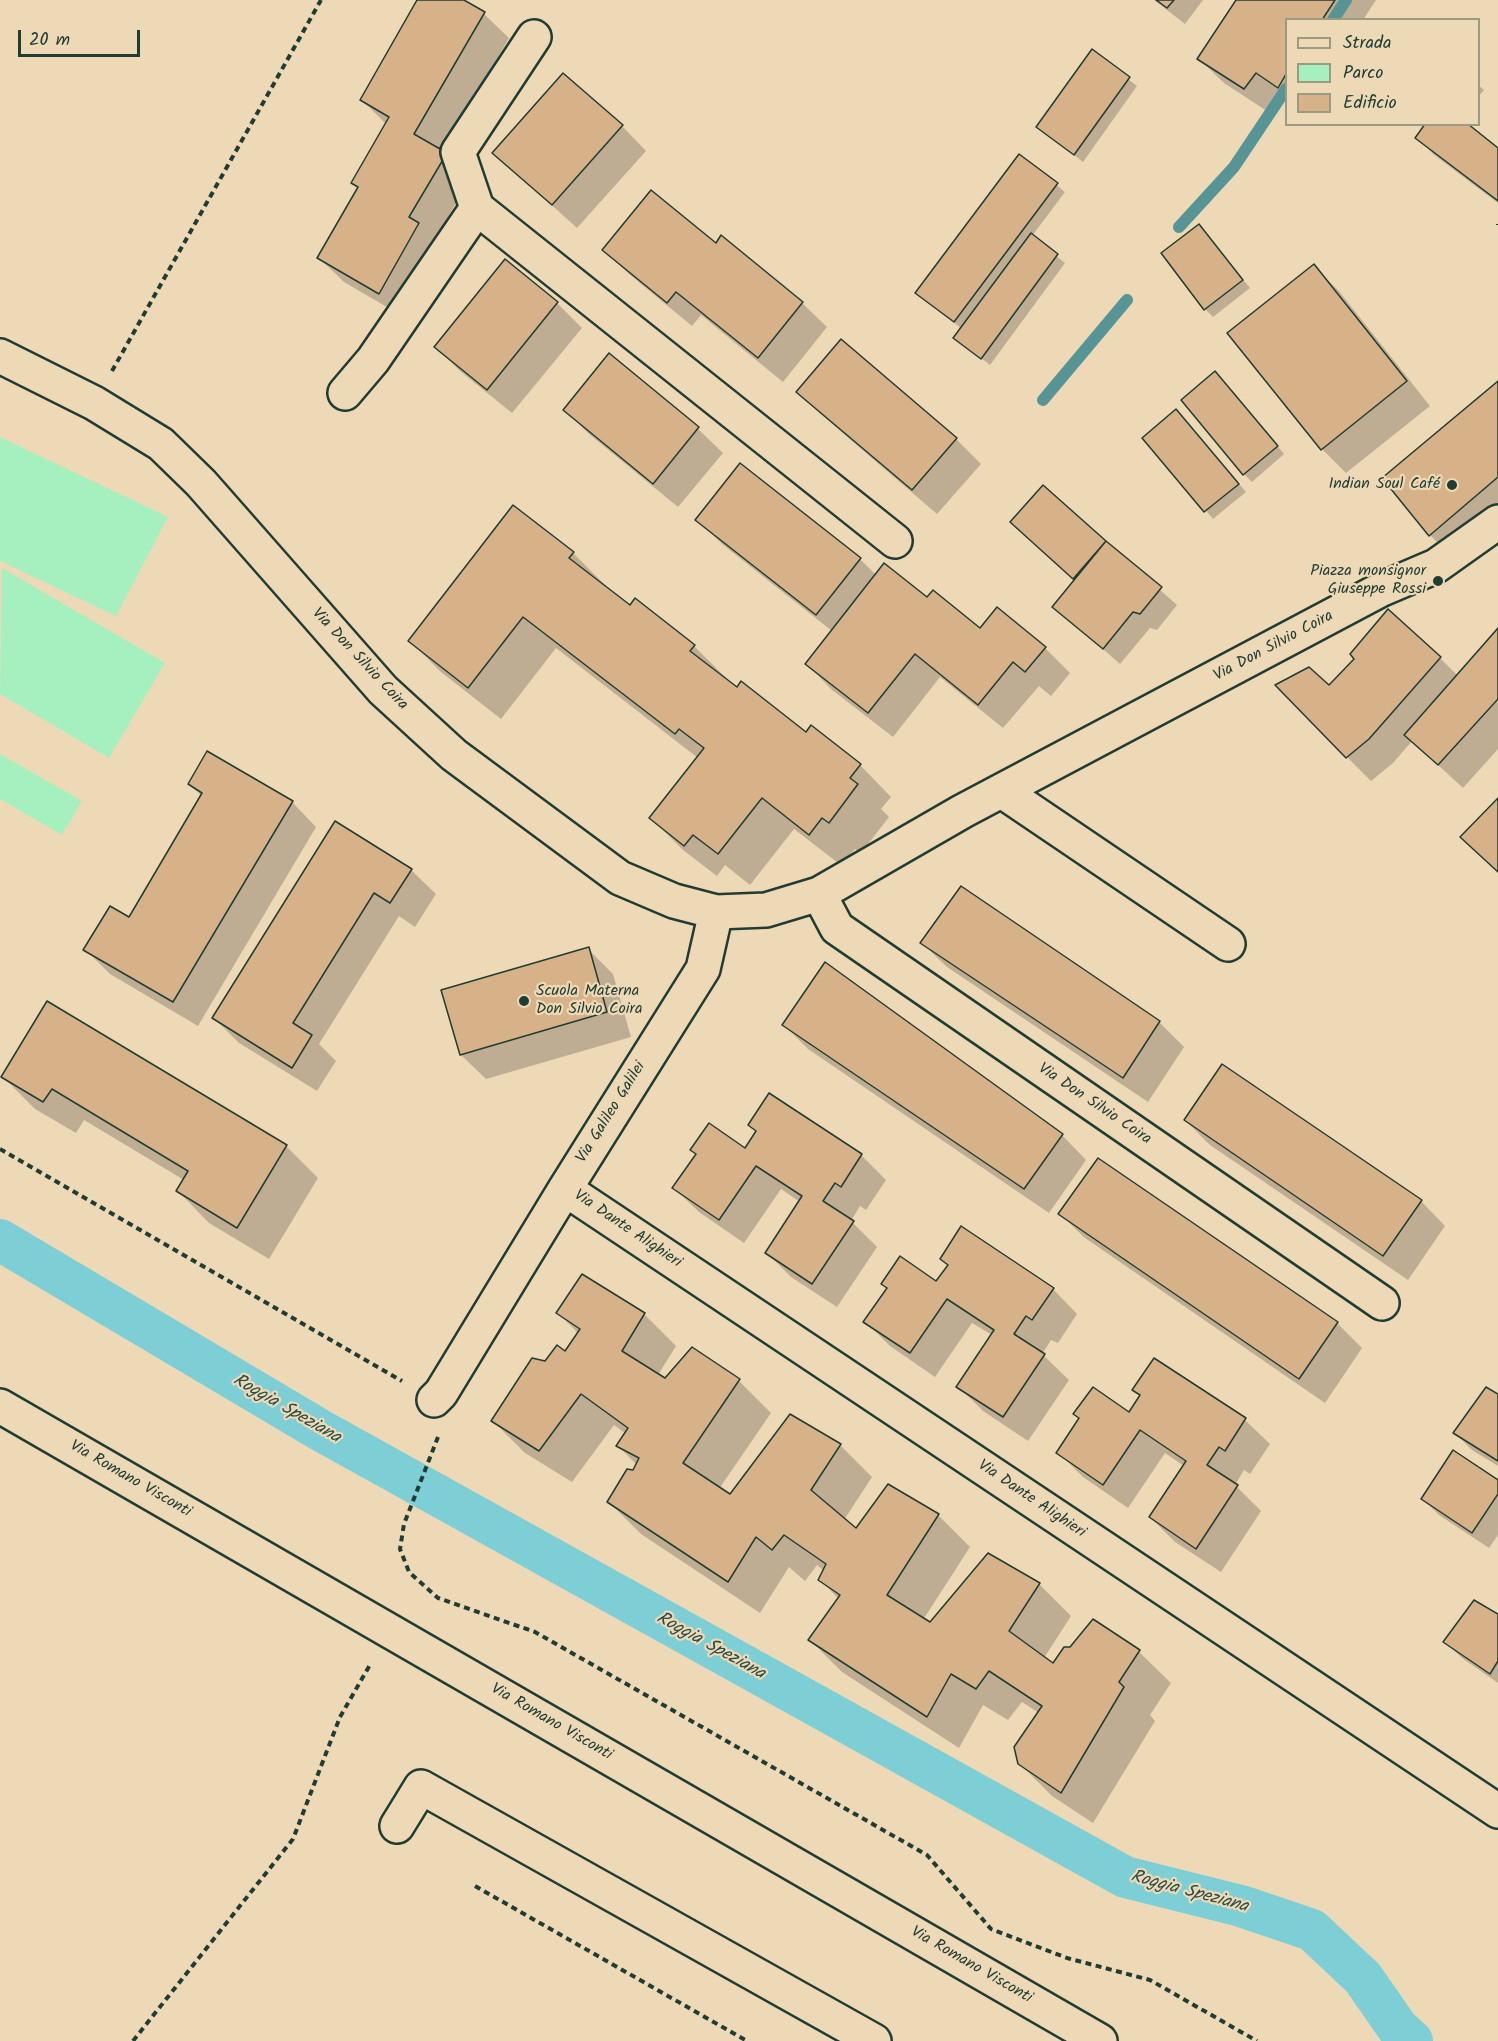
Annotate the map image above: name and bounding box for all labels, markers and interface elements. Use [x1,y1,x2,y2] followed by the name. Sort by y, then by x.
[21,18,142,56] scale bar
[1285,18,1480,126] legend
[29,26,70,55] text: 20 m
[1343,29,1391,58] text: Strada
[1343,59,1383,88] text: Parco
[1343,89,1397,118] text: Edificio
[1328,475,1440,495] place label: Indian Soul Café
[1445,478,1459,492] marker: Indian Soul Café
[1310,562,1426,600] place label: Piazza monsignor Giuseppe Rossi
[1431,574,1445,588] marker: Piazza monsignor Giuseppe Rossi
[307,605,411,715] street label: Via Don Silvio Coira
[1211,607,1337,687] street label: Via Don Silvio Coira
[536,982,642,1020] place label: Scuola Materna Don Silvio Coira
[517,994,531,1008] marker: Scuola Materna Don Silvio Coira
[573,1059,651,1167] street label: Via Galileo Galilei
[1034,1060,1154,1150] street label: Via Don Silvio Coira
[569,1187,685,1273] street label: Via Dante Alighieri
[228,1370,344,1450] water label: Roggia Speziana
[66,1437,194,1523] street label: Via Romano Visconti
[973,1457,1089,1543] street label: Via Dante Alighieri
[652,1608,768,1686] water label: Roggia Speziana
[487,1680,615,1766] street label: Via Romano Visconti
[1128,1867,1250,1919] water label: Roggia Speziana
[907,1923,1035,2009] street label: Via Romano Visconti

